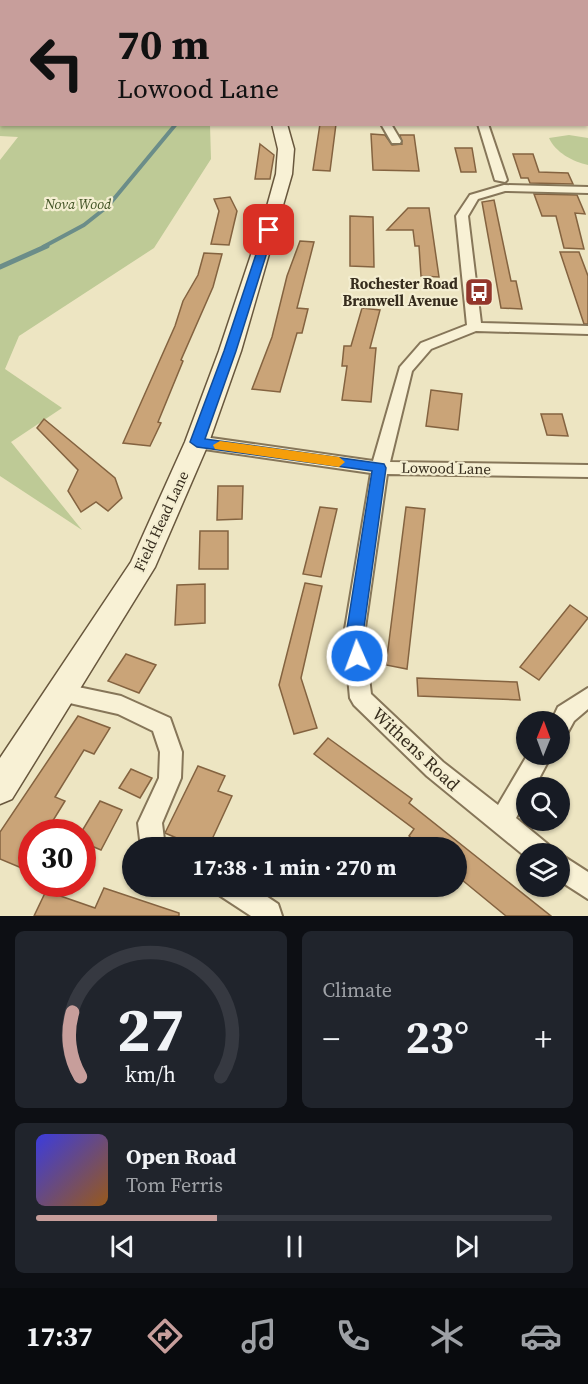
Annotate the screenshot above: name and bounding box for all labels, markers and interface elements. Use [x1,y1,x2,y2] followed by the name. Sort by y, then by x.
[117,15,210,73] text: 70 m
[18,24,96,102] icon: left
[117,70,279,107] text: Lowood Lane
[44,194,112,214] park label: Nova Wood
[243,204,294,255] pin
[252,213,285,246] icon: arrive
[342,273,458,311] place label: Rochester Road Branwell Avenue
[463,276,495,308] bus stop icon: Rochester Road Branwell Avenue
[401,457,492,479] street label: Lowood Lane
[128,467,194,575] street label: Field Head Lane
[325,624,389,688] position arrow
[367,702,465,796] street label: Withens Road
[516,711,570,765] north arrow
[516,711,570,897] map controls
[516,777,570,831] button: search
[18,819,96,897] speed limit sign: 30
[516,843,570,897] button: layers
[193,852,396,882] text: 17:38 · 1 min · 270 m
[323,976,392,1004] text: Climate
[117,986,185,1072] text: 27
[405,1006,469,1068] text: 23°
[323,1016,340,1061] text: −
[534,1016,552,1061] text: +
[125,1060,176,1089] text: km/h
[126,1141,236,1171] text: Open Road
[126,1171,223,1199] text: Tom Ferris
[106,1230,139,1263] icon: previous
[278,1230,311,1263] icon: pause
[450,1230,483,1263] icon: next
[144,1315,186,1357] icon: directions
[238,1315,280,1357] icon: music
[332,1315,374,1357] icon: phone
[426,1315,468,1357] icon: climate
[520,1315,562,1357] icon: car
[26,1318,93,1355] text: 17:37

